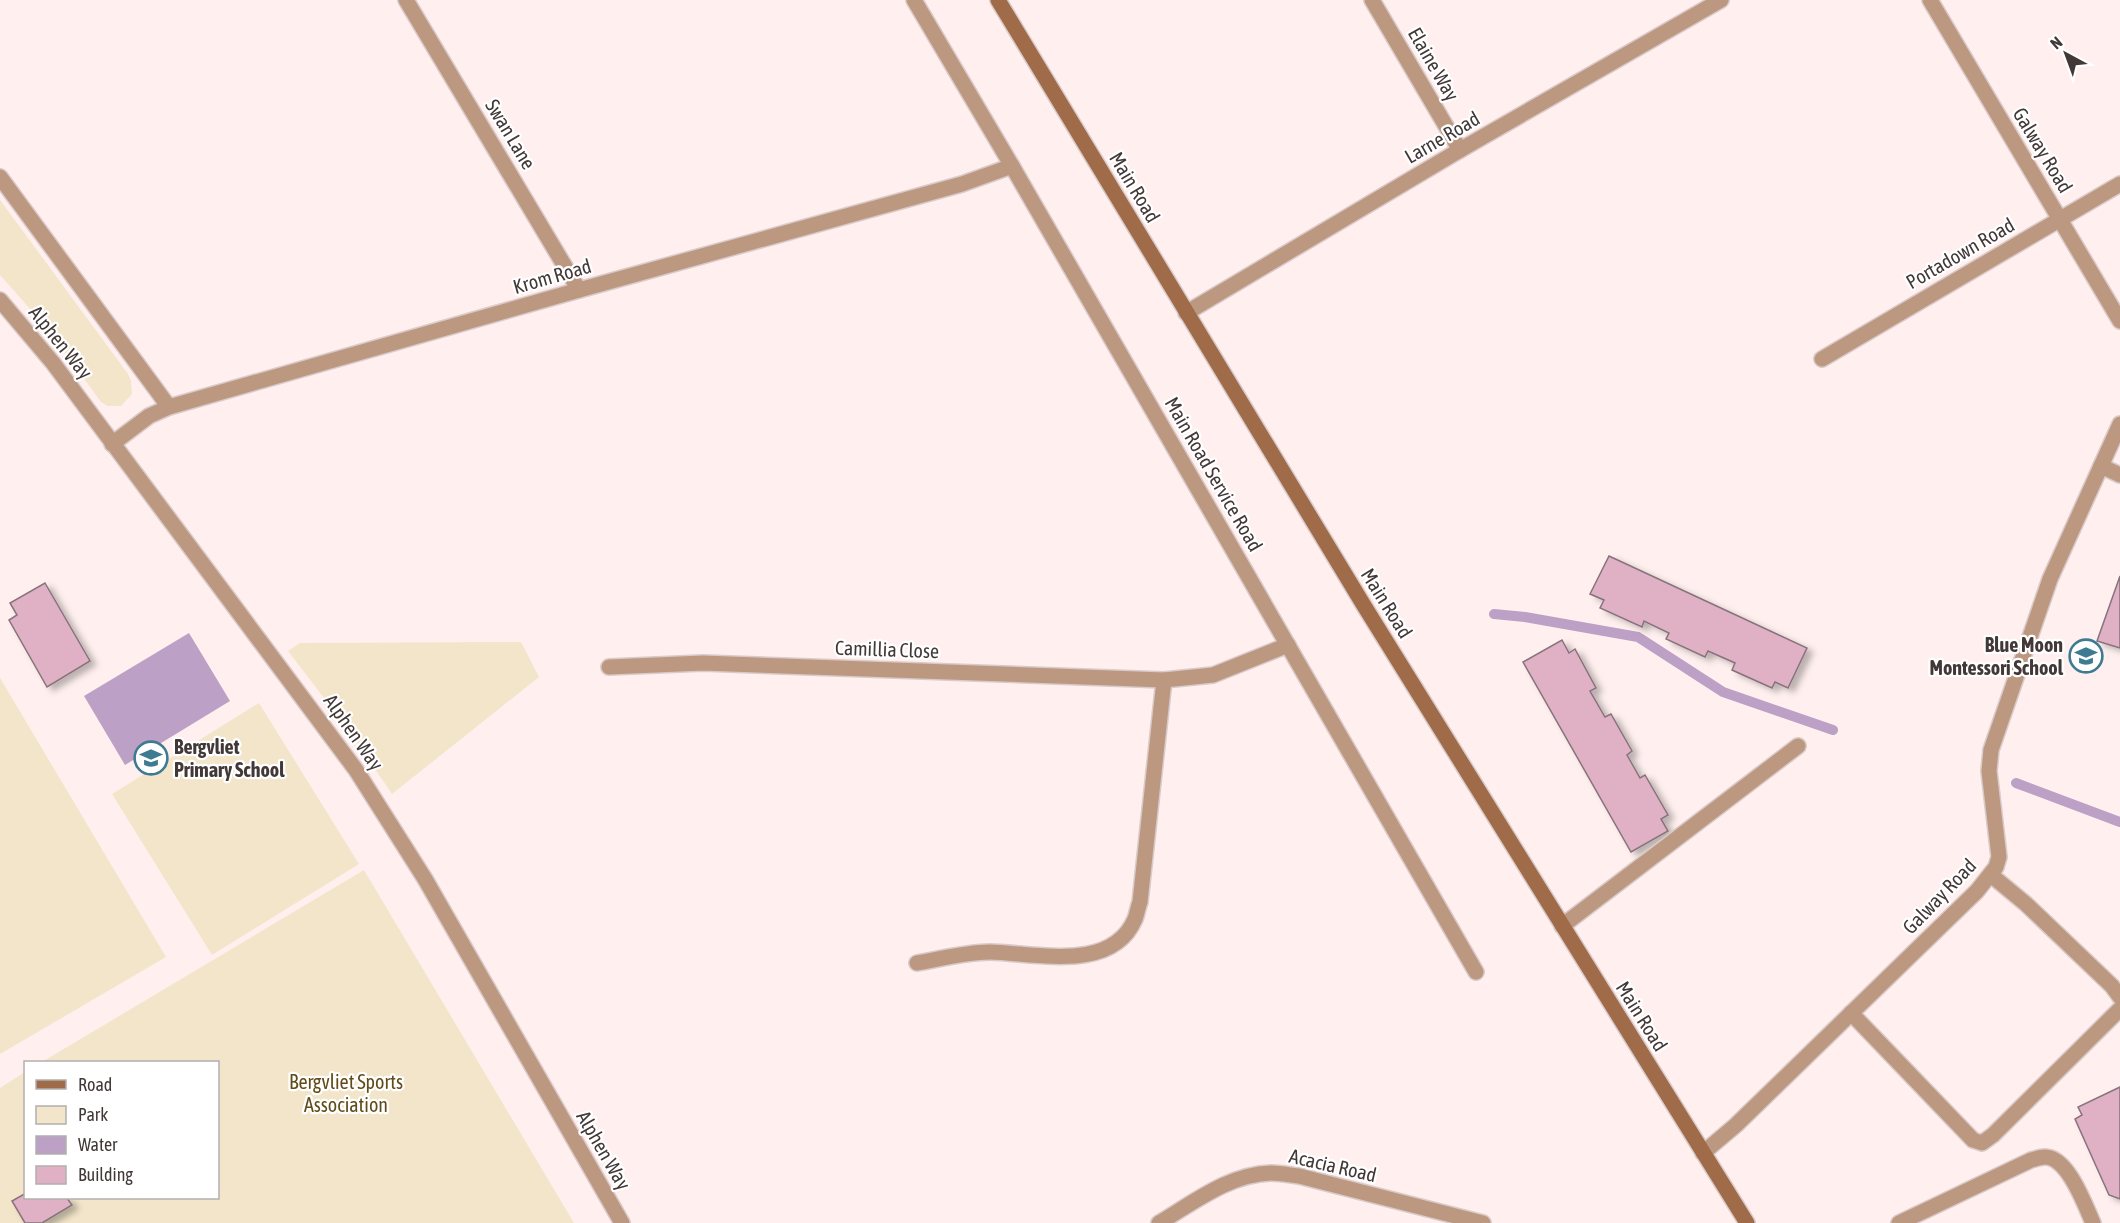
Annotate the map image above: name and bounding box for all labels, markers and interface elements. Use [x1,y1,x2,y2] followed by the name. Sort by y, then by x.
[1404,23,1464,105] street label: Elaine Way
[2036,24,2096,84] north arrow
[2047,33,2066,53] text: N
[481,95,541,173] street label: Swan Lane
[2009,103,2077,197] street label: Galway Road
[1400,106,1484,168] street label: Larne Road
[1105,148,1165,226] street label: Main Road
[1902,213,2018,293] street label: Portadown Road
[510,254,594,298] street label: Krom Road
[25,301,97,383] street label: Alphen Way
[1160,393,1268,555] street label: Main Road Service Road
[1357,564,1417,642] street label: Main Road
[1930,633,2064,679] place label: Blue Moon Montessori School
[835,636,939,662] street label: Camillia Close
[2068,638,2104,674] school or university icon: Blue Moon Montessori School
[320,690,388,774] street label: Alphen Way
[174,735,285,781] place label: Bergvliet Primary School
[133,740,169,776] school or university icon: Bergvliet Primary School
[1898,854,1980,938] street label: Galway Road
[1612,977,1672,1055] street label: Main Road
[24,1061,219,1199] legend
[289,1070,403,1116] park label: Bergvliet Sports Association
[78,1074,112,1095] text: Road
[78,1104,108,1125] text: Park
[572,1106,636,1194] street label: Alphen Way
[78,1134,118,1155] text: Water
[1287,1144,1379,1186] street label: Acacia Road
[78,1164,133,1185] text: Building

